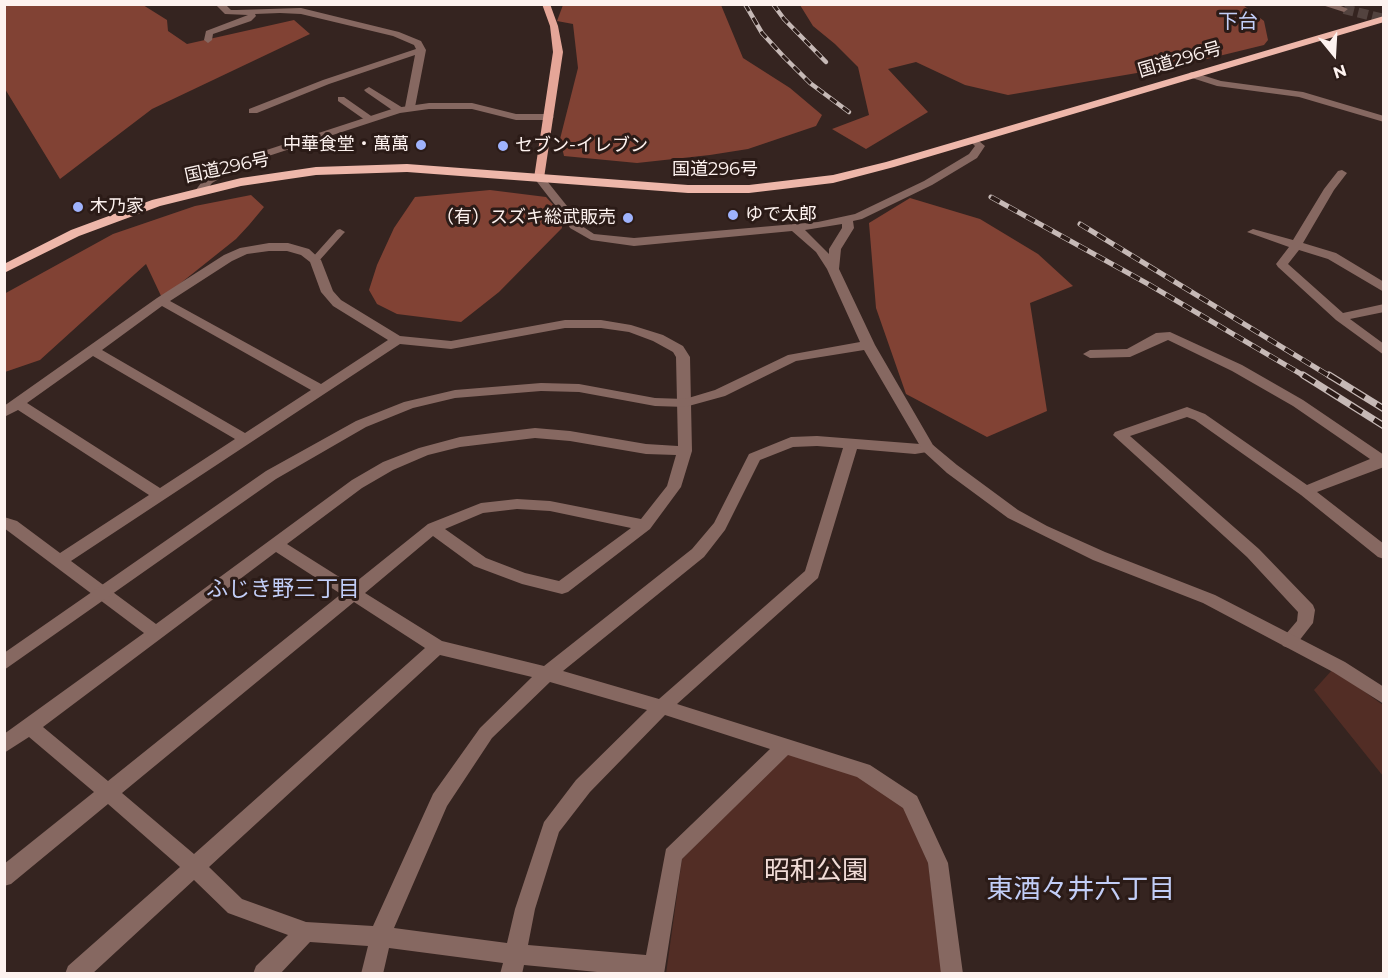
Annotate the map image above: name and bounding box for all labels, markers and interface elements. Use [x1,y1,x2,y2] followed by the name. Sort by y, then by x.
[1218,10,1258,34] district label: 下台
[1304,24,1364,84] north arrow
[1136,38,1224,82] street label: 国道296号
[1331,61,1349,83] text: N
[283,134,409,156] place label: 中華食堂・萬萬
[515,135,648,157] place label: セブン-イレブン
[414,138,428,152] marker: 中華食堂・萬萬
[496,139,510,153] marker: セブン-イレブン
[183,148,271,188] street label: 国道296号
[672,159,758,181] street label: 国道296号
[90,196,144,218] place label: 木乃家
[71,200,85,214] marker: 木乃家
[745,204,817,226] place label: ゆで太郎
[436,207,616,229] place label: （有）スズキ総武販売
[726,208,740,222] marker: ゆで太郎
[621,211,635,225] marker: （有）スズキ総武販売
[206,577,360,603] district label: ふじき野三丁目
[764,855,868,887] park label: 昭和公園
[987,874,1175,906] district label: 東酒々井六丁目

